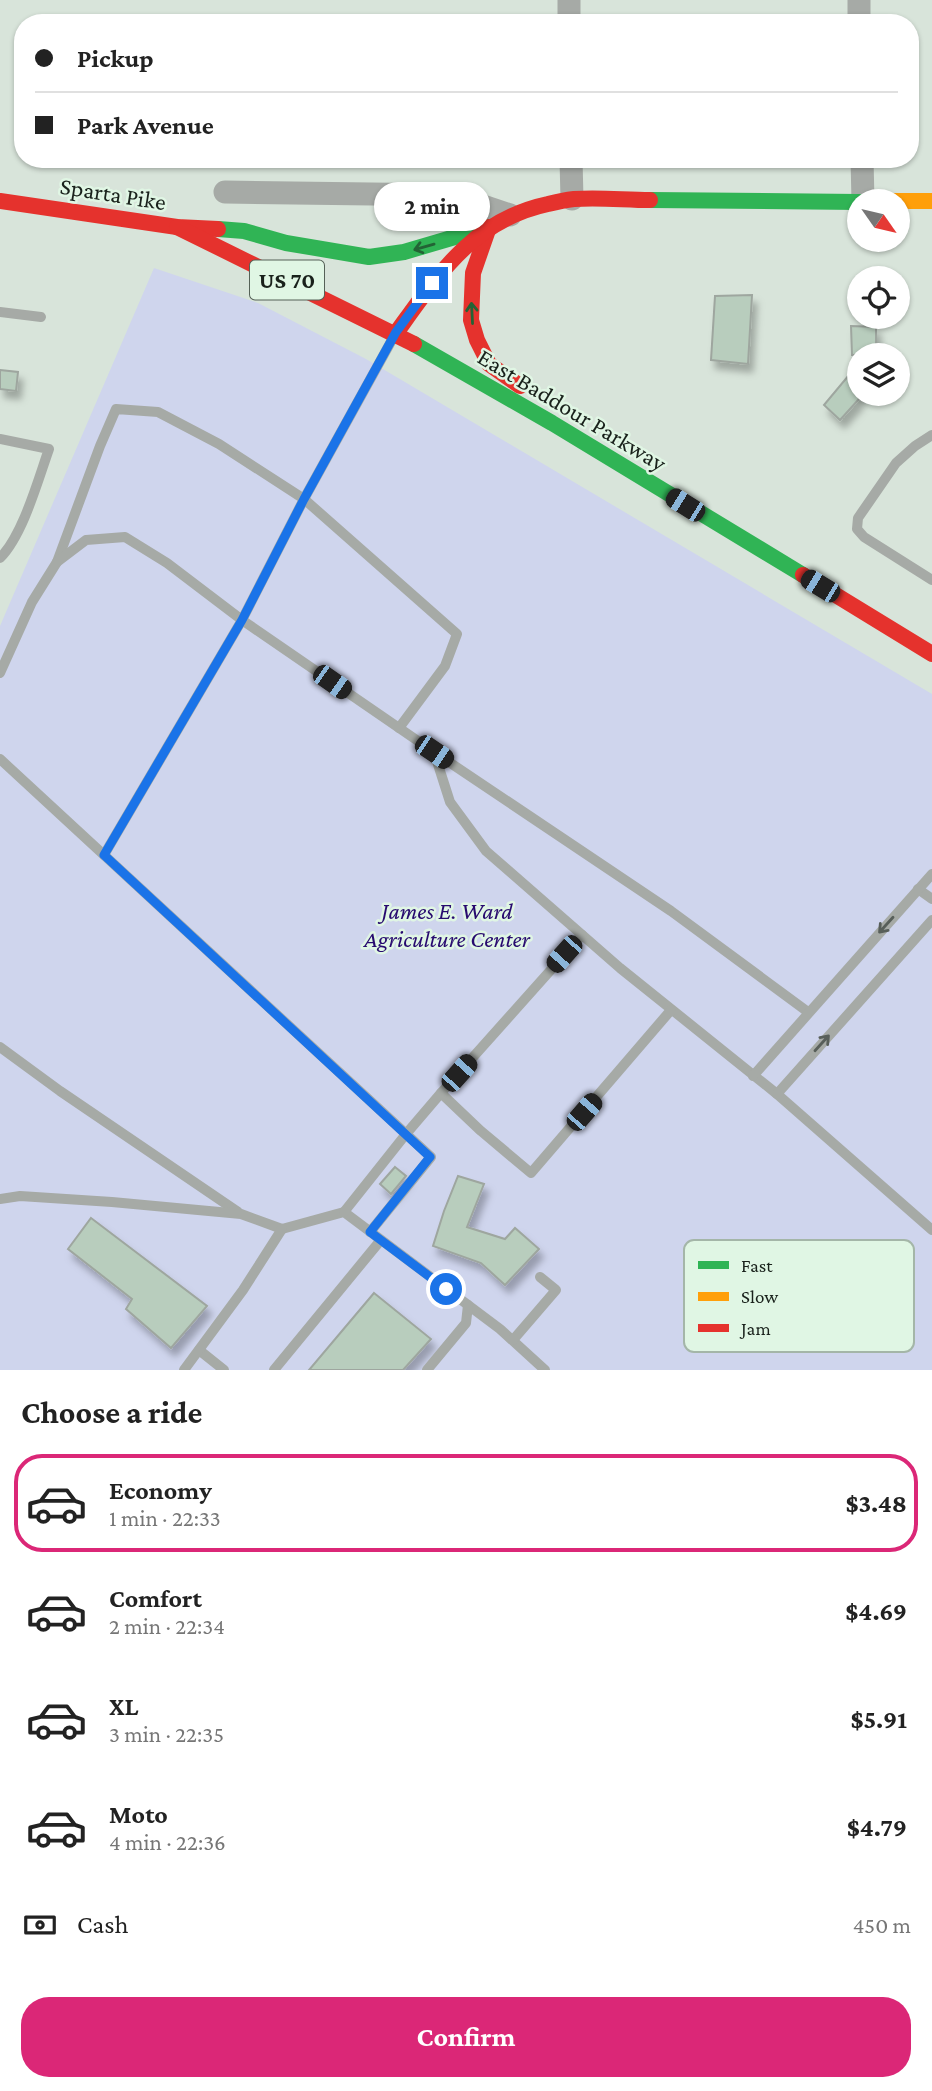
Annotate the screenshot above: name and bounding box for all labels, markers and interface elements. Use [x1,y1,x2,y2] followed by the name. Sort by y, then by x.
[77,44,154,73] text: Pickup
[77,111,214,140] text: Park Avenue
[58,172,168,215] street label: Sparta Pike
[374,182,490,230] callout: 2 min
[847,189,910,252] north arrow
[847,189,910,406] map controls
[404,193,460,219] text: 2 min
[413,241,435,254] one-way arrow
[250,260,324,300] road number: US 70
[847,266,910,329] button: locate
[416,267,448,299] route end
[465,302,478,325] one-way arrow
[473,343,672,477] street label: East Baddour Parkway
[847,343,910,406] button: layers
[662,485,709,525] car
[797,566,844,606] car
[309,661,356,703] car
[411,732,458,772] car
[363,897,531,952] park label: James E. Ward Agriculture Center
[879,915,895,933] one-way arrow
[543,931,586,977] car
[814,1035,830,1053] one-way arrow
[438,1050,481,1096] car
[563,1089,606,1135] car
[684,1240,914,1352] legend
[741,1255,773,1276] text: Fast
[430,1273,462,1305] route start
[741,1286,778,1307] text: Slow
[739,1318,771,1339] text: Jam
[21,1394,202,1430] text: Choose a ride
[25,1472,88,1535] icon: car
[109,1476,212,1505] text: Economy
[845,1489,907,1518] text: $3.48
[109,1505,221,1531] text: 1 min · 22:33
[25,1580,88,1643] icon: car
[109,1584,202,1613] text: Comfort
[845,1597,907,1626] text: $4.69
[109,1613,225,1639] text: 2 min · 22:34
[25,1688,88,1751] icon: car
[109,1692,138,1721] text: XL
[850,1705,907,1734] text: $5.91
[109,1721,224,1747] text: 3 min · 22:35
[25,1796,88,1859] icon: car
[109,1800,168,1829] text: Moto
[847,1813,907,1842] text: $4.79
[109,1829,226,1855] text: 4 min · 22:36
[21,1906,59,1944] icon: cash
[77,1910,128,1939] text: Cash
[853,1912,911,1938] text: 450 m
[21,1997,911,2077] button: Confirm

